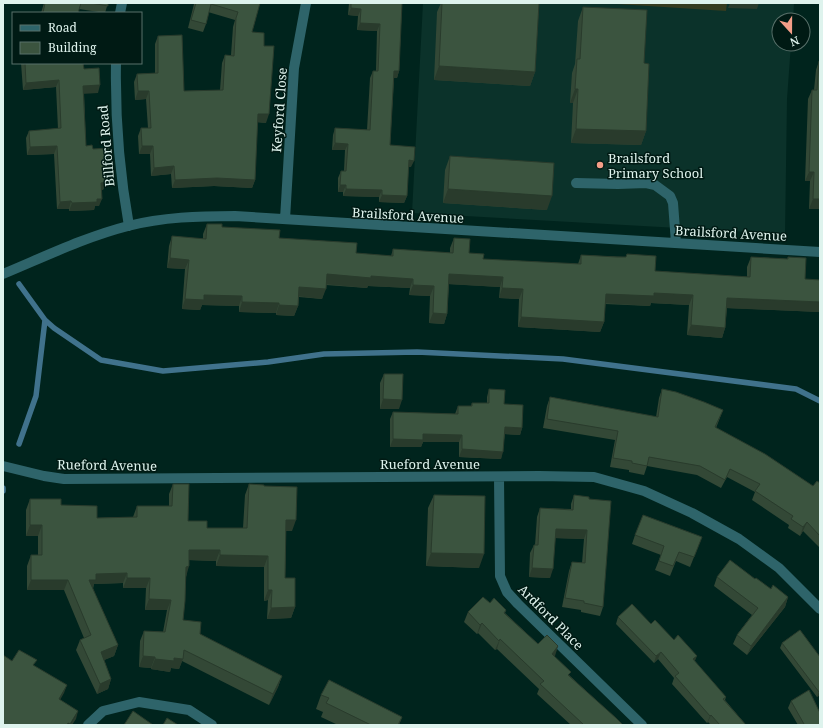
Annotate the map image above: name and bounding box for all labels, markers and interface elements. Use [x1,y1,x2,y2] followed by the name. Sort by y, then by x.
[12,12,142,64] legend
[771,12,811,52] north arrow
[48,19,78,36] text: Road
[788,33,801,50] text: N
[48,39,97,56] text: Building
[267,67,291,153] street label: Keyford Close
[93,104,119,188] street label: Billford Road
[608,149,703,182] place label: Brailsford Primary School
[595,160,605,170] marker: Brailsford Primary School
[352,203,464,227] street label: Brailsford Avenue
[675,221,787,245] street label: Brailsford Avenue
[57,455,157,475] street label: Rueford Avenue
[380,455,480,473] street label: Rueford Avenue
[514,580,588,654] street label: Ardford Place

